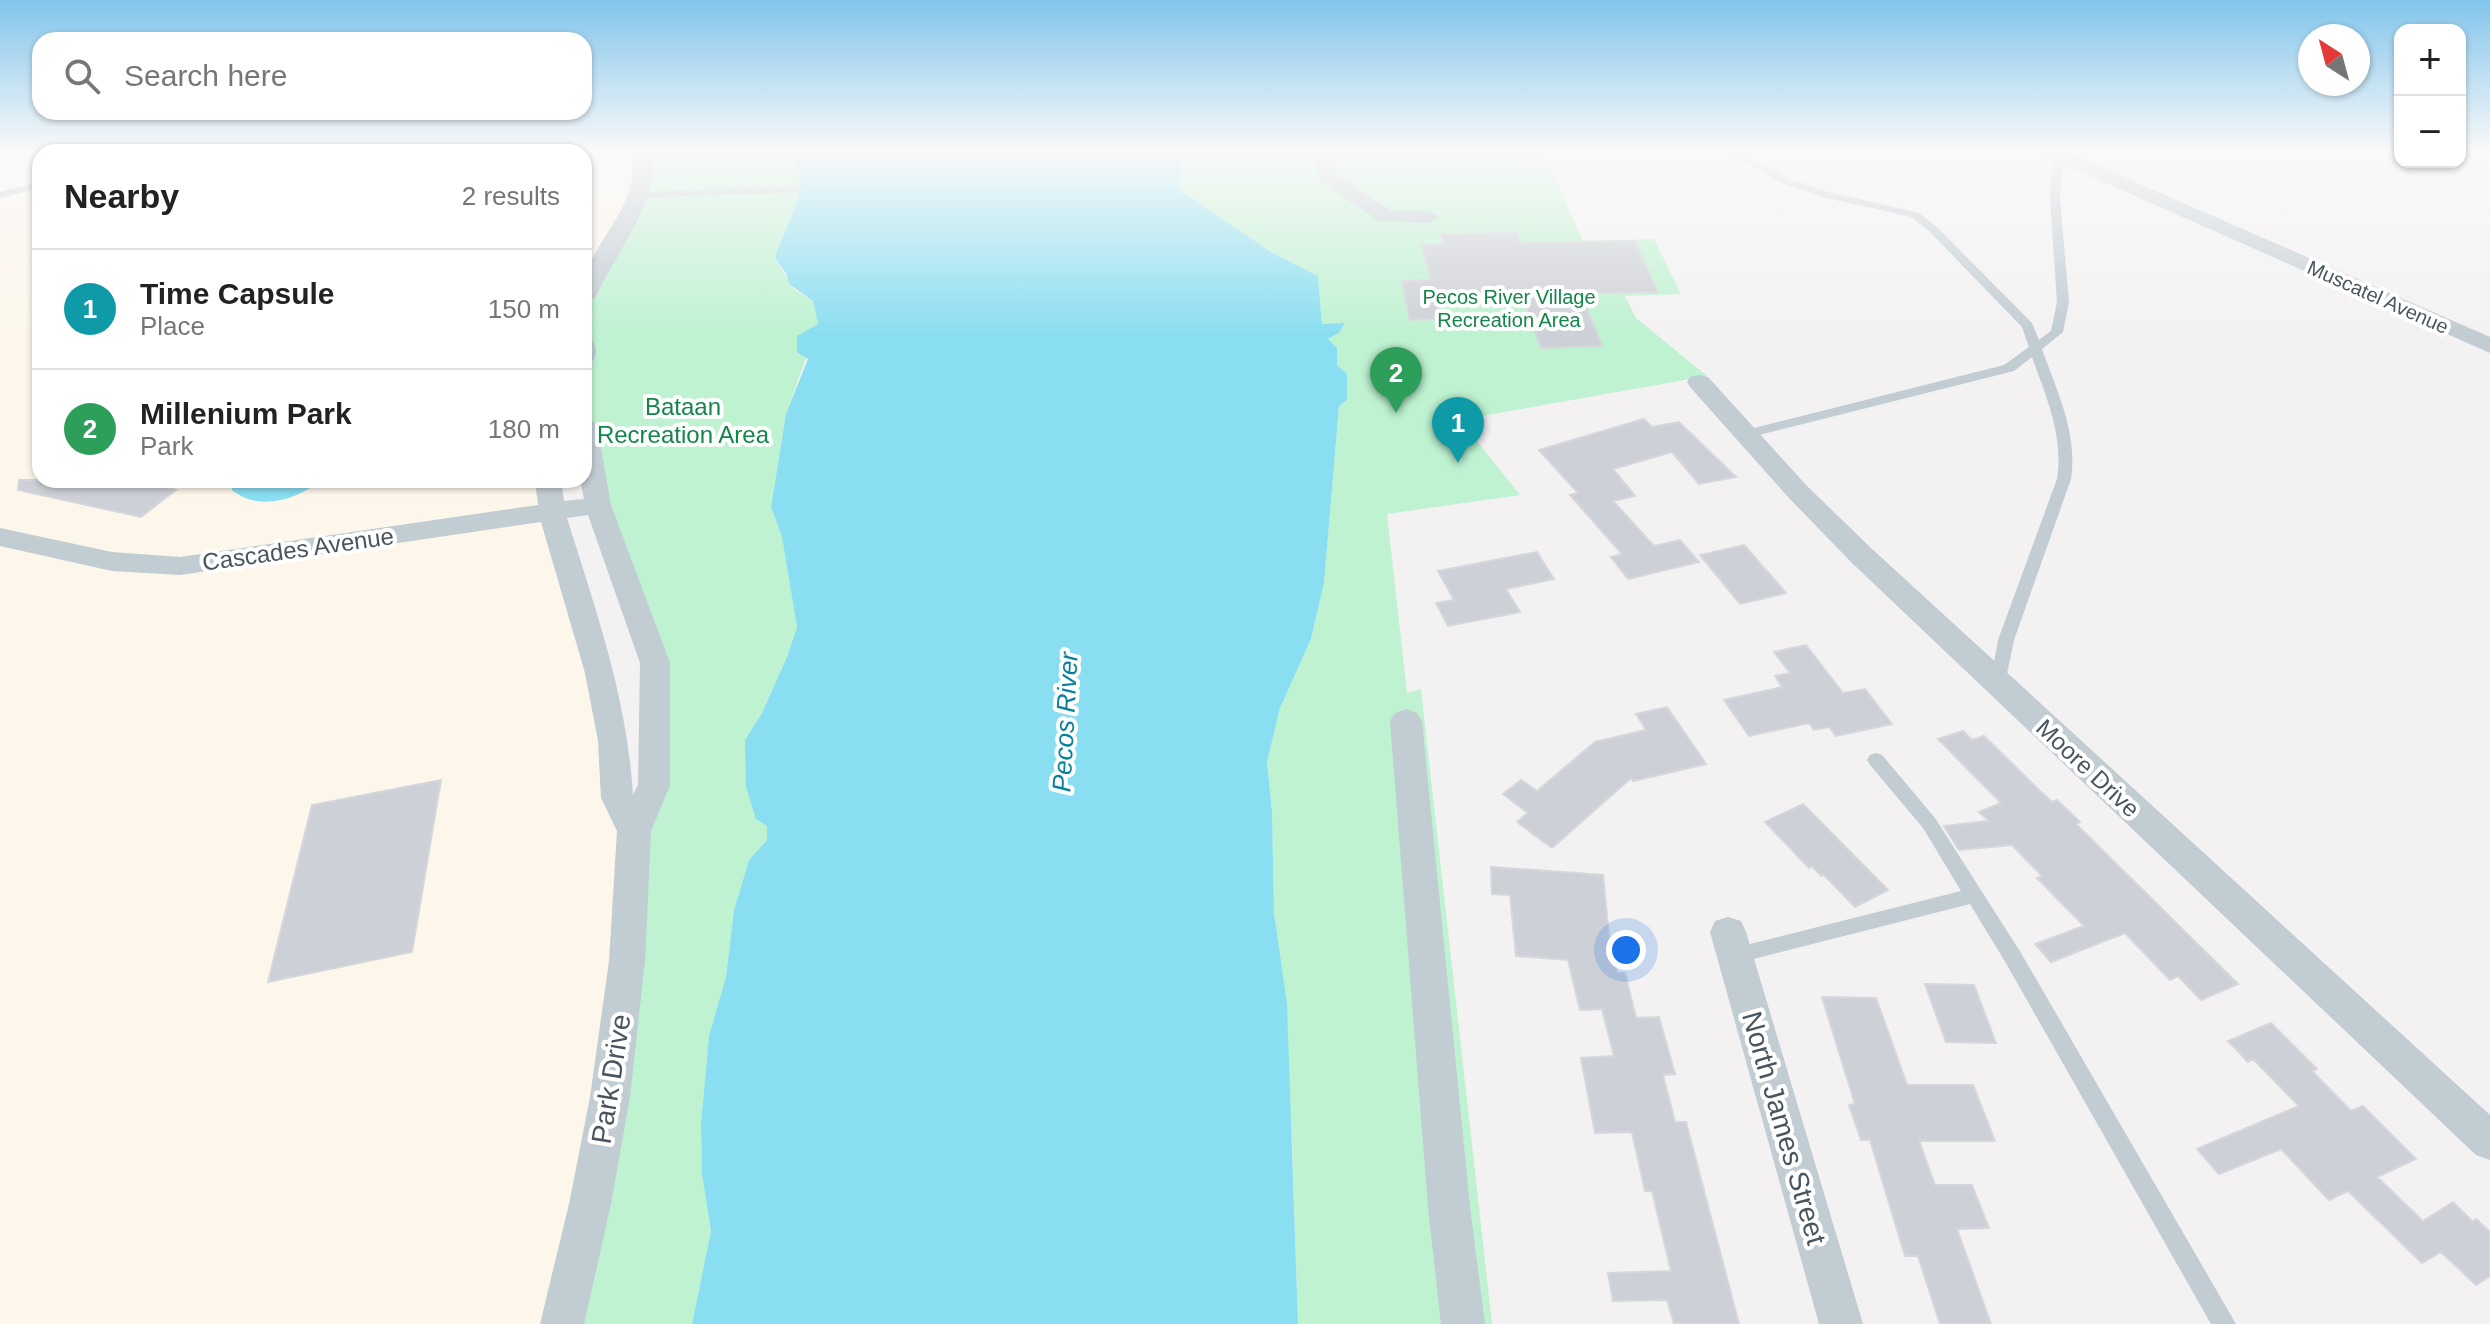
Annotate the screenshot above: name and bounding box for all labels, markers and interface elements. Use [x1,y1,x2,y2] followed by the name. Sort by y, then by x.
[2298,24,2370,96] north arrow
[2394,24,2466,168] map controls
[2394,24,2466,96] button: +
[32,32,592,120] search box
[60,54,104,98] icon: search
[124,59,287,92] text: Search here
[2394,96,2466,168] button: −
[64,177,179,215] text: Nearby
[462,181,560,211] text: 2 results
[2304,256,2452,338] street label: Muscatel Avenue
[140,277,335,310] text: Time Capsule
[1422,286,1596,331] park label: Pecos River Village Recreation Area
[83,294,97,324] text: 1
[488,294,560,324] text: 150 m
[140,311,205,341] text: Place
[1370,347,1422,413] pin: 2
[597,393,770,448] park label: Bataan Recreation Area
[140,397,352,430] text: Millenium Park
[1432,397,1484,463] pin: 1
[83,414,97,444] text: 2
[488,414,560,444] text: 180 m
[140,431,193,461] text: Park
[201,522,395,576] street label: Cascades Avenue
[1046,650,1084,793] water label: Pecos River
[2031,714,2145,822] street label: Moore Drive
[1606,930,1646,970] your location
[1736,1008,1832,1248] street label: North James Street
[585,1012,637,1146] street label: Park Drive

